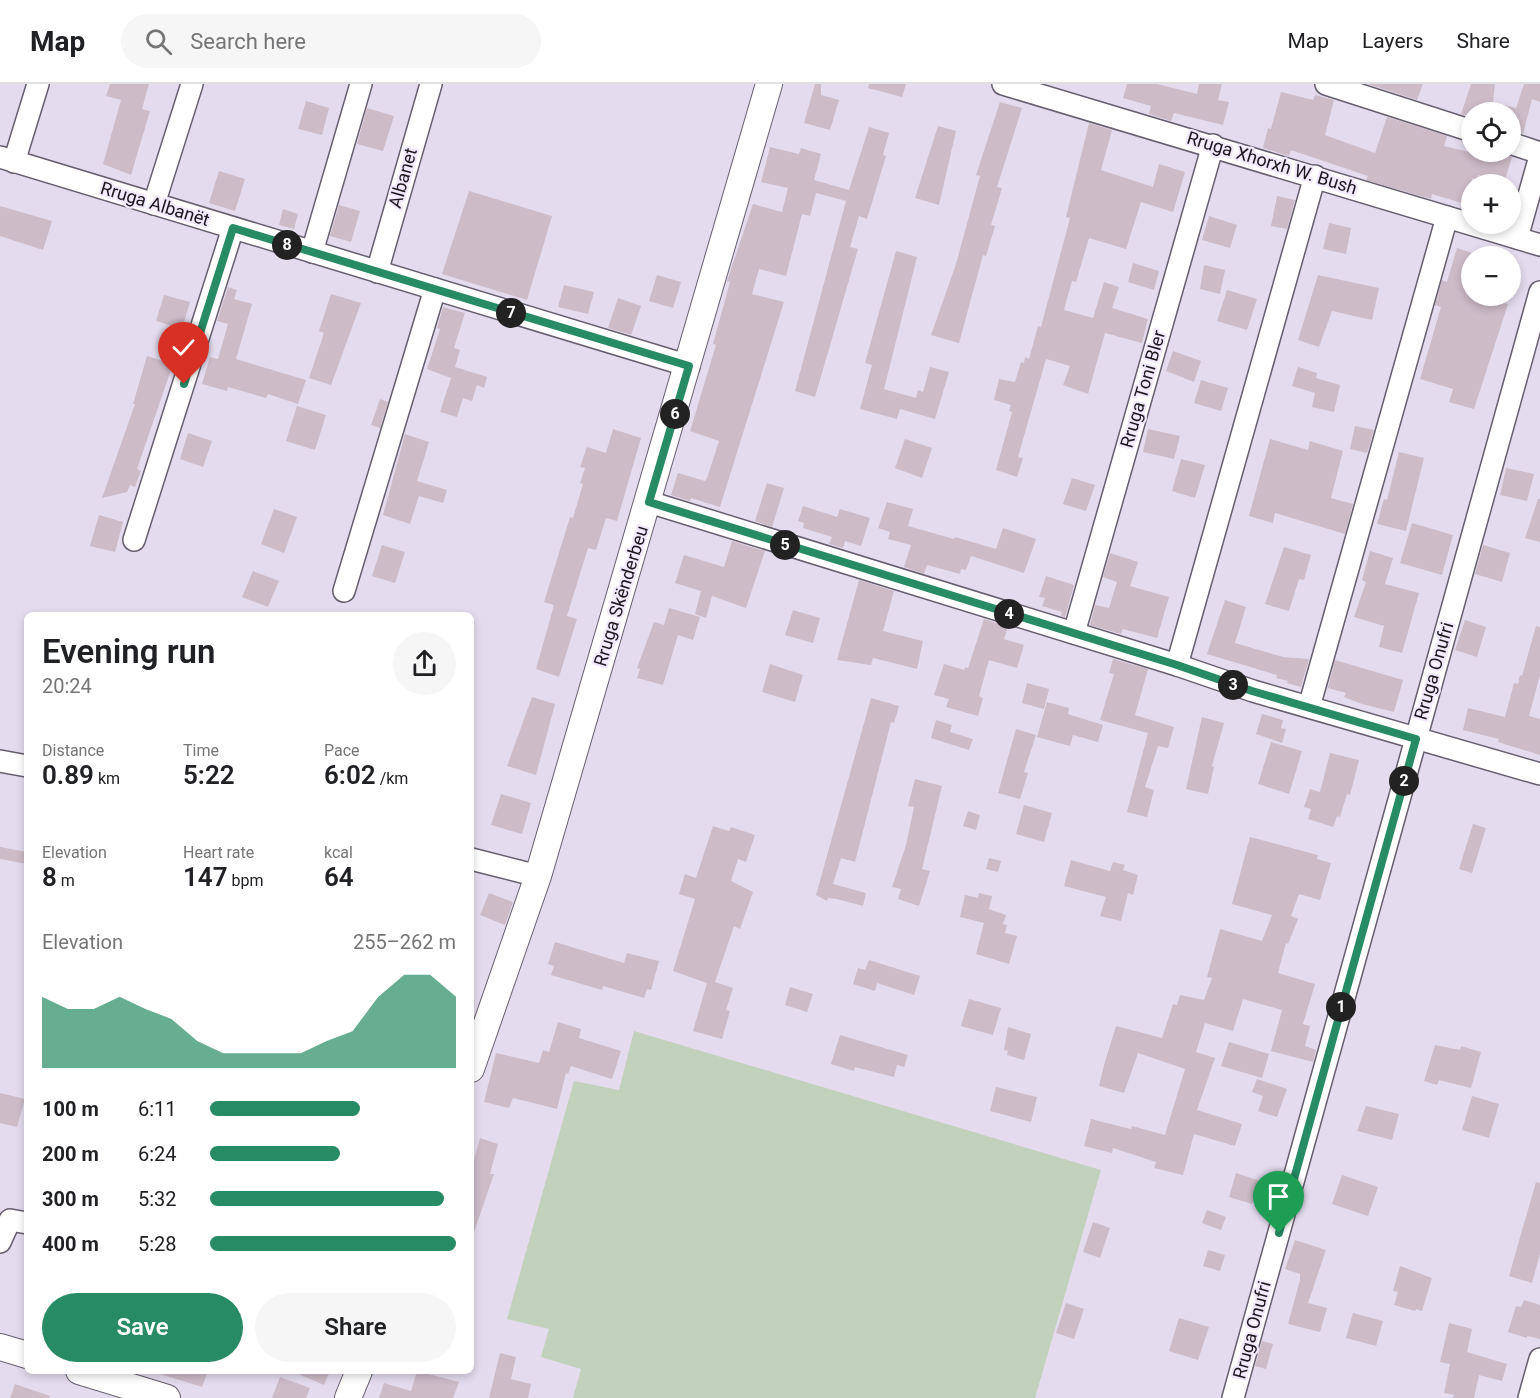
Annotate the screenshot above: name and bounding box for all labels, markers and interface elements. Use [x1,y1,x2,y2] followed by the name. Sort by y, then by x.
[121,14,541,68] search box
[30,25,85,58] text: Map
[142,25,175,58] icon: search
[190,29,306,54] text: Search here
[1287,29,1329,53] text: Map
[1362,29,1423,53] text: Layers
[1456,29,1510,53] text: Share
[1461,102,1521,306] map controls
[1461,102,1521,162] button: locate
[1185,127,1360,198] street label: Rruga Xhorxh W. Bush
[384,145,421,210] street label: Albanet
[1461,174,1521,234] button: +
[98,177,212,230] street label: Rruga Albanët
[272,230,302,260] pin: 8
[282,235,292,254] text: 8
[1461,246,1521,306] button: −
[496,298,526,328] pin: 7
[506,303,516,322] text: 7
[158,322,209,384] pin
[1116,328,1169,450] street label: Rruga Toni Bler
[167,331,200,364] icon: check
[660,399,690,429] pin: 6
[670,404,680,423] text: 6
[589,523,652,669] street label: Rruga Skënderbeu
[770,530,800,560] pin: 5
[780,535,790,554] text: 5
[994,599,1024,629] pin: 4
[1004,604,1014,623] text: 4
[1410,620,1457,722] street label: Rruga Onufri
[42,632,215,671] text: Evening run
[393,632,456,695] button: share
[1218,670,1248,700] pin: 3
[42,674,92,698] text: 20:24
[1228,675,1238,694] text: 3
[42,741,104,760] text: Distance
[183,741,219,760] text: Time
[324,741,360,760] text: Pace
[42,760,94,790] text: 0.89
[183,760,235,790] text: 5:22
[324,760,376,790] text: 6:02
[1389,766,1419,796] pin: 2
[94,769,120,788] text: km
[376,769,408,788] text: /km
[1399,771,1409,790] text: 2
[42,843,107,862] text: Elevation
[183,843,254,862] text: Heart rate
[324,843,353,862] text: kcal
[42,862,57,892] text: 8
[183,862,228,892] text: 147
[324,862,354,892] text: 64
[57,871,75,890] text: m
[228,871,264,890] text: bpm
[42,930,123,954] text: Elevation
[353,930,456,954] text: 255–262 m
[1326,992,1356,1022] pin: 1
[1336,997,1346,1016] text: 1
[42,1097,99,1121] text: 100 m
[138,1097,177,1121] text: 6:11
[42,1142,99,1166] text: 200 m
[138,1142,177,1166] text: 6:24
[1253,1171,1304,1233] pin
[1262,1180,1295,1213] icon: arrive
[42,1187,99,1211] text: 300 m
[138,1187,177,1211] text: 5:32
[42,1232,99,1256] text: 400 m
[138,1232,177,1256] text: 5:28
[1228,1279,1275,1381] street label: Rruga Onufri
[42,1293,243,1362] button: Save
[255,1293,456,1362] button: Share

